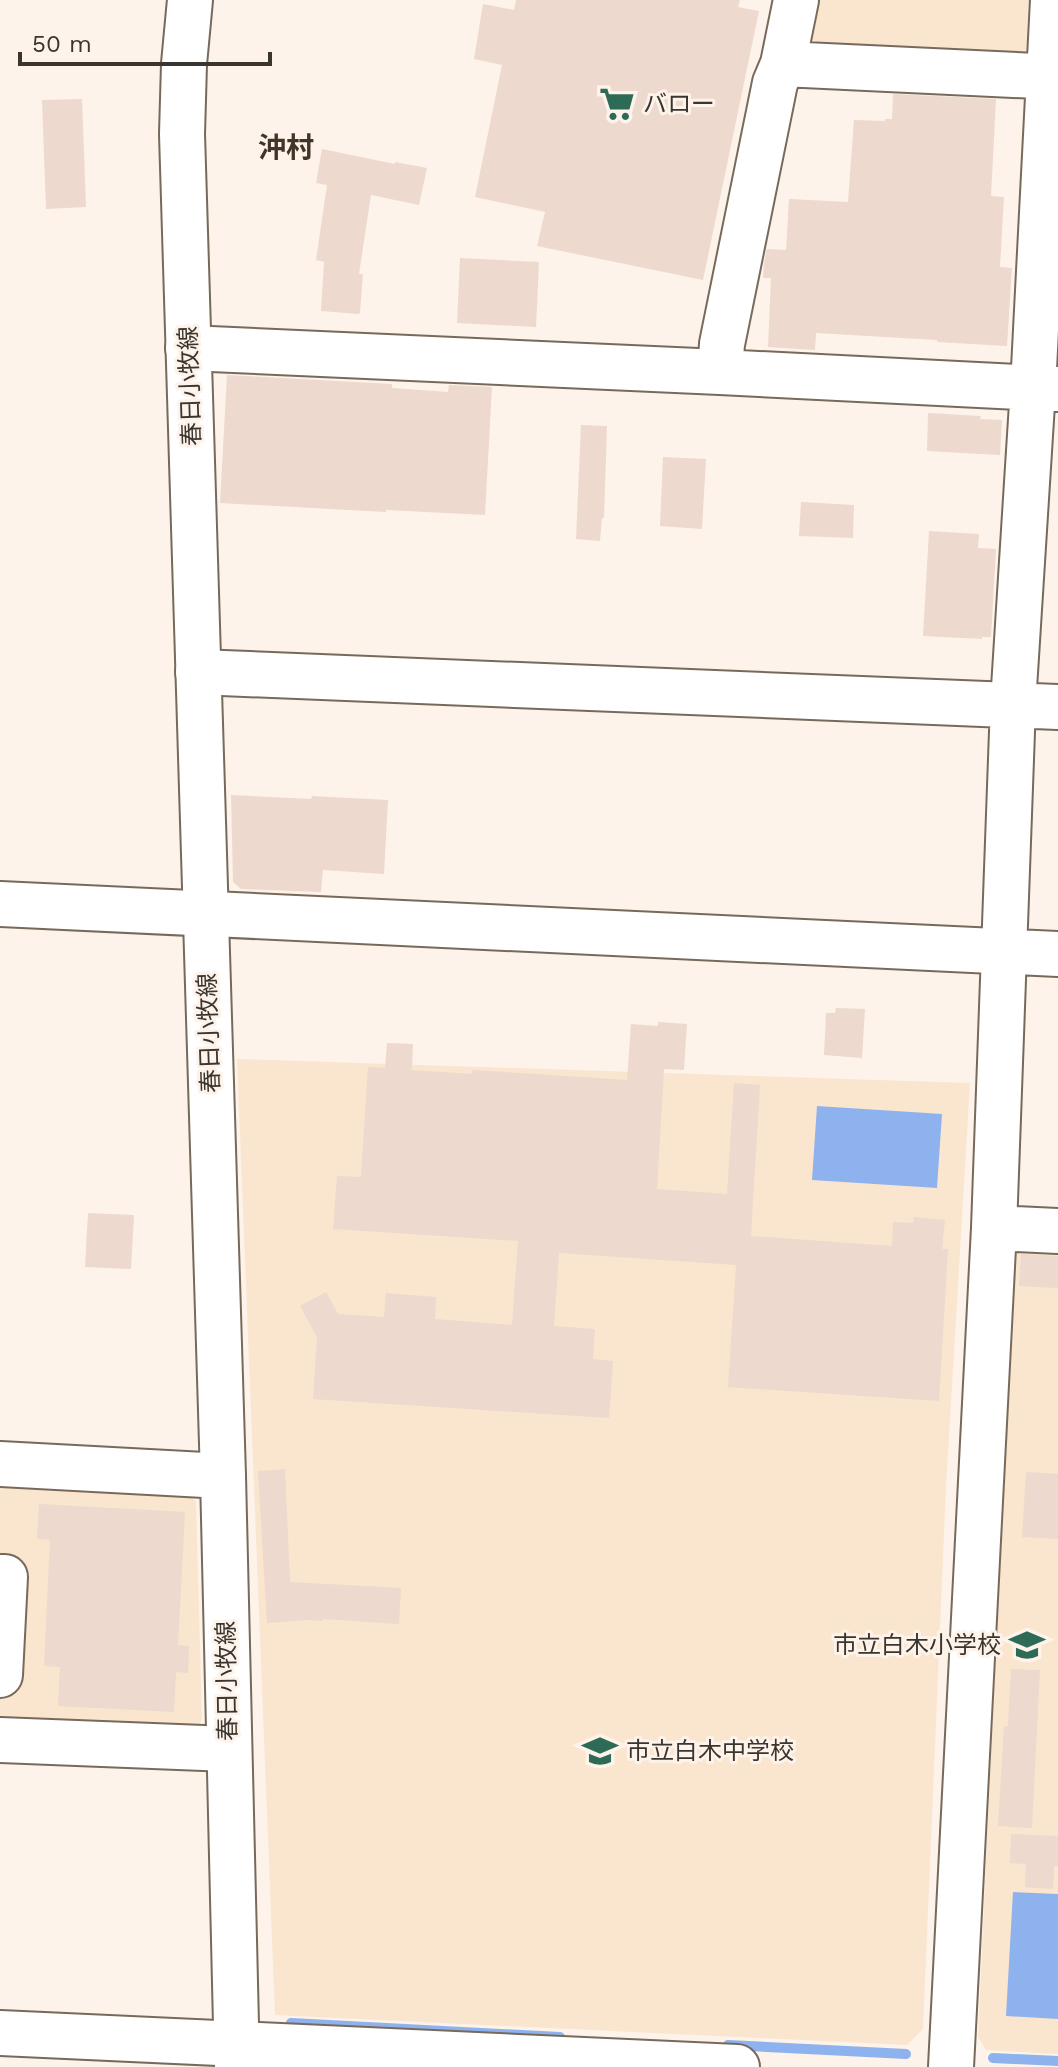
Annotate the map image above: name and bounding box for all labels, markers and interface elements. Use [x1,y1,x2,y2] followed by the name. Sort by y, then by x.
[20,16,270,66] scale bar
[32,30,92,58] text: 50 m
[598,85,636,123] supermarket icon: バロー
[643,90,715,118] place label: バロー
[258,131,314,164] district label: 沖村
[174,326,206,446] street label: 春日小牧線
[193,973,225,1093] street label: 春日小牧線
[212,1621,242,1741] street label: 春日小牧線
[1008,1626,1046,1664] school or university icon: 市立白木小学校
[833,1631,1001,1659] place label: 市立白木小学校
[581,1732,619,1770] school or university icon: 市立白木中学校
[626,1737,794,1765] place label: 市立白木中学校

